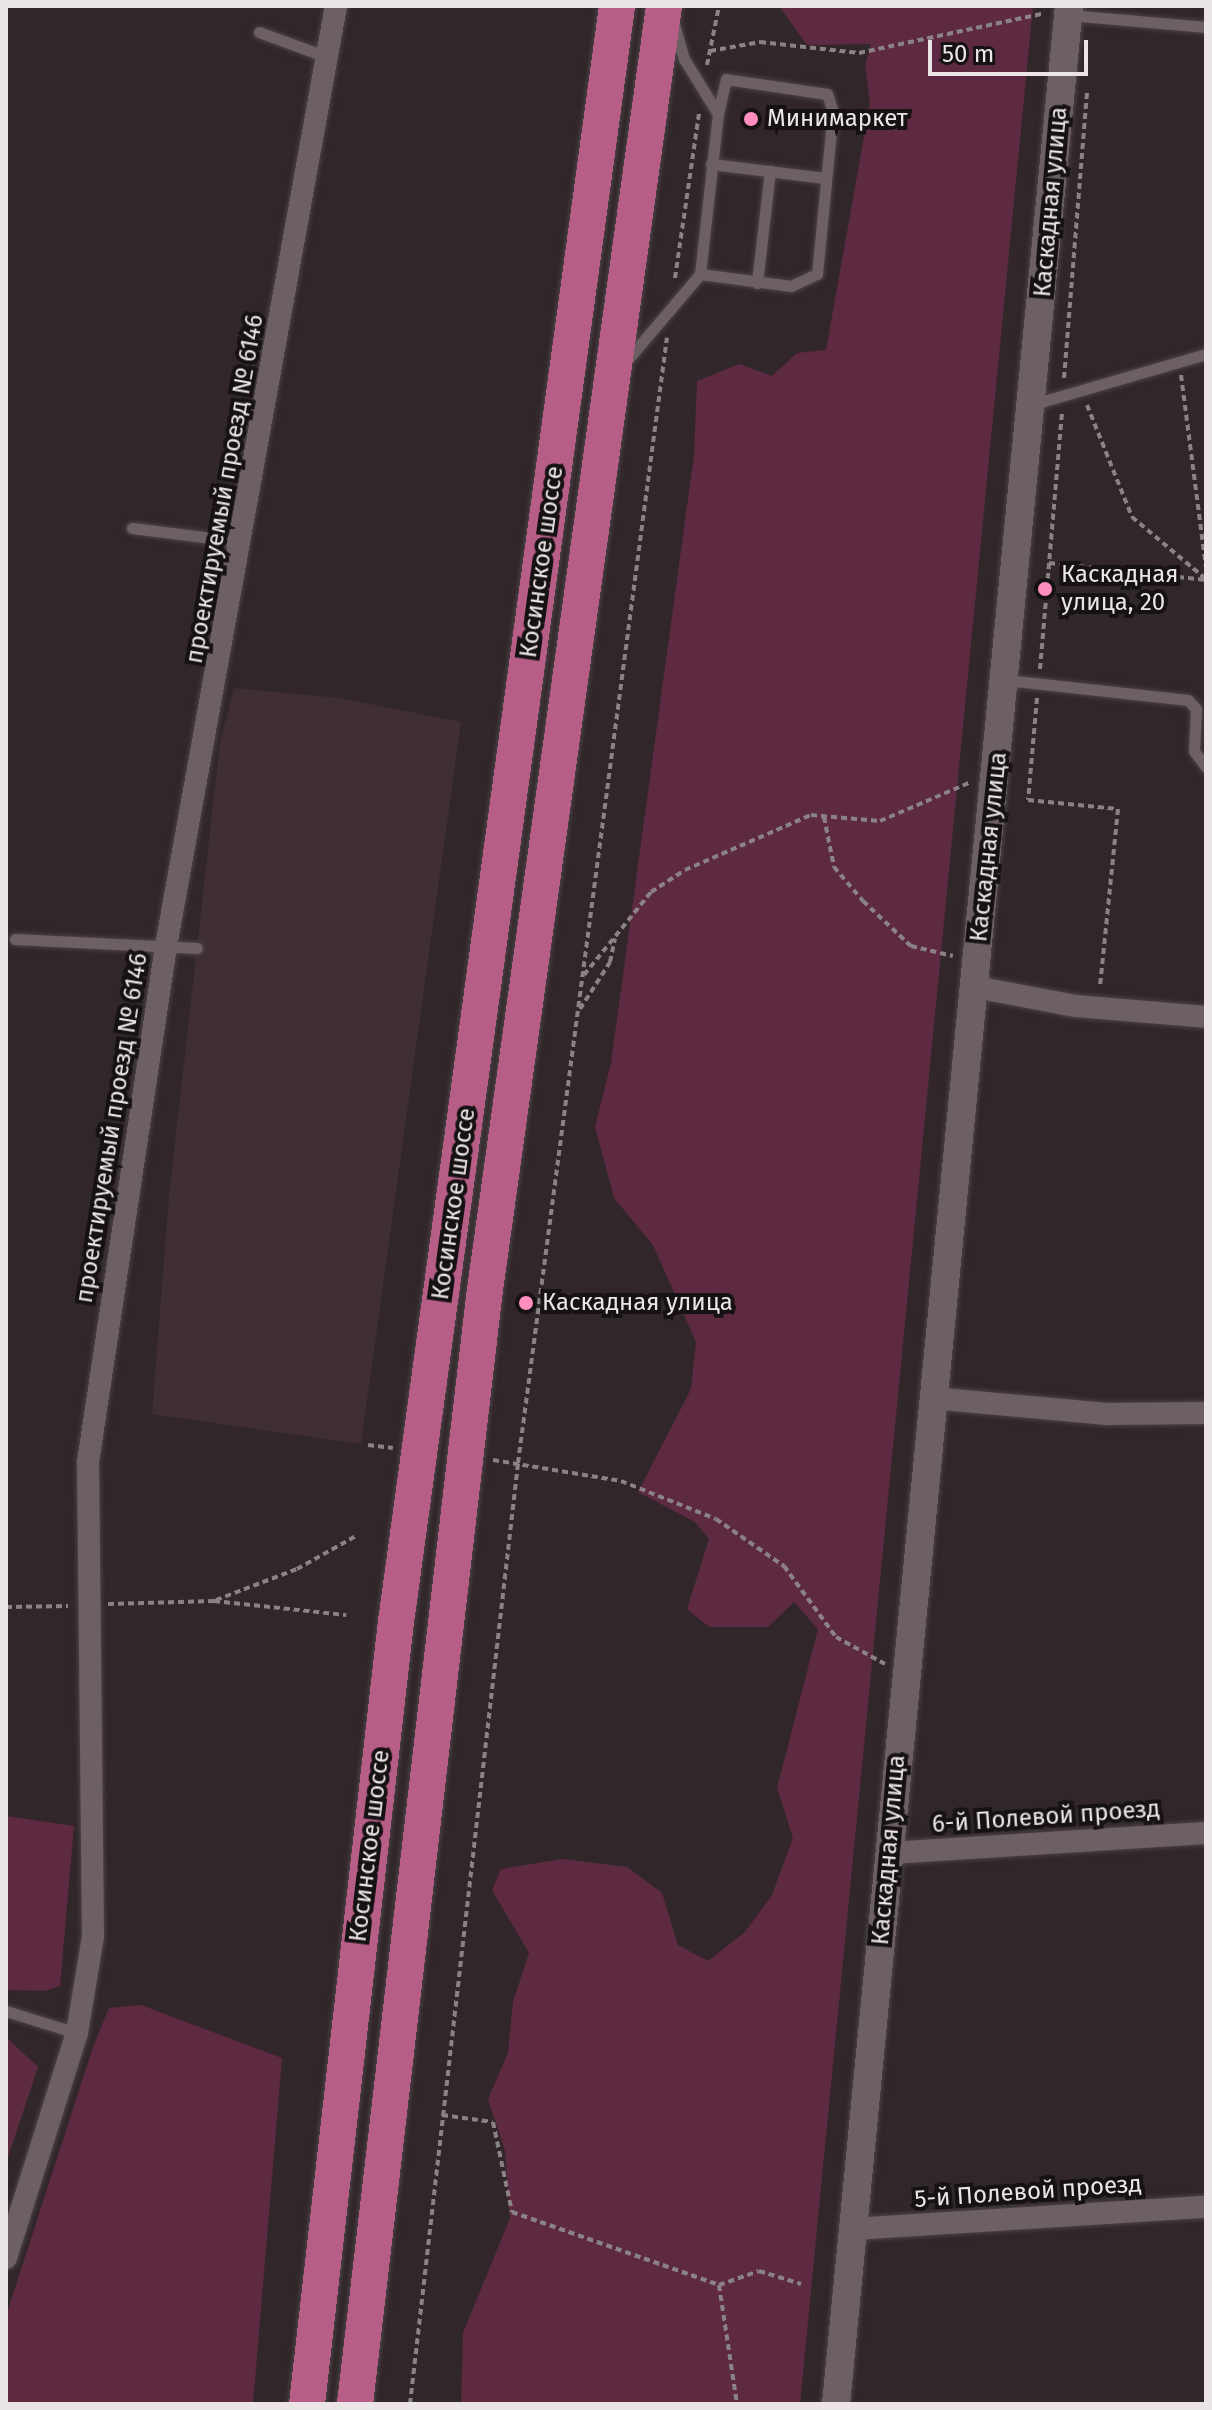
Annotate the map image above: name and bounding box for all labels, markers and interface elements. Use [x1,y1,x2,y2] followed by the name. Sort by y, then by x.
[932,24,1092,74] scale bar
[942,40,994,68] text: 50 m
[767,105,908,133] place label: Минимаркет
[1028,106,1074,298] street label: Каскадная улица
[742,110,760,128] marker: Минимаркет
[180,312,270,666] street label: проектируемый проезд № 6146
[514,464,570,660] street label: Косинское шоссе
[1061,561,1179,617] place label: Каскадная улица, 20
[1036,580,1054,598] marker: Каскадная улица, 20
[965,751,1013,943] street label: Каскадная улица
[70,951,154,1305] street label: проектируемый проезд № 6146
[426,1106,482,1302] street label: Косинское шоссе
[542,1289,733,1317] place label: Каскадная улица
[517,1294,535,1312] marker: Каскадная улица
[344,1748,396,1944] street label: Косинское шоссе
[866,1754,912,1946] street label: Каскадная улица
[931,1795,1161,1839] street label: 6-й Полевой проезд
[913,2170,1143,2214] street label: 5-й Полевой проезд

